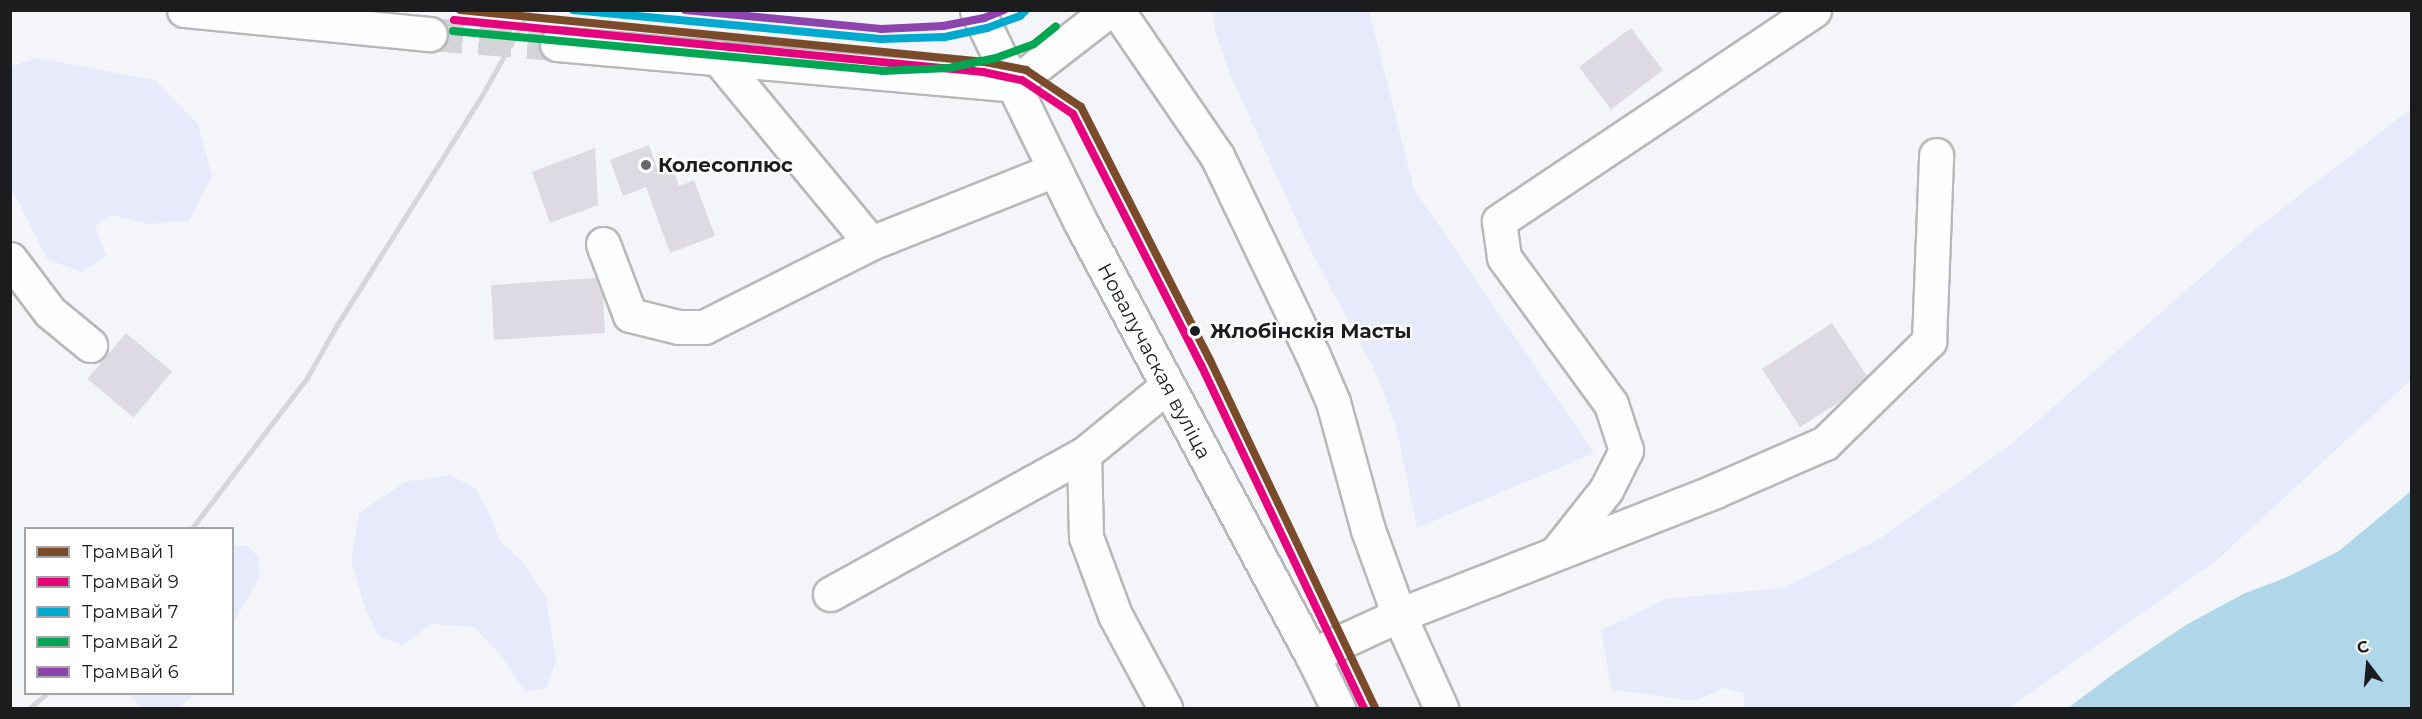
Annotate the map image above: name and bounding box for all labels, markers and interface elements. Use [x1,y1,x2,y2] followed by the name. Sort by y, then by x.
[658,153,793,177] place label: Колесоплюс
[639,158,653,172] marker: Колесоплюс
[1092,259,1216,463] street label: Новалучаская вуліца
[1210,319,1411,343] place label: Жлобінскія Масты
[1185,321,1205,341] marker: Жлобінскія Масты
[24,527,234,695] legend
[82,541,174,563] text: Трамвай 1
[82,571,179,593] text: Трамвай 9
[82,601,178,623] text: Трамвай 7
[82,631,178,653] text: Трамвай 2
[2338,635,2398,695] north arrow
[2355,636,2371,658] text: С
[82,661,179,683] text: Трамвай 6

